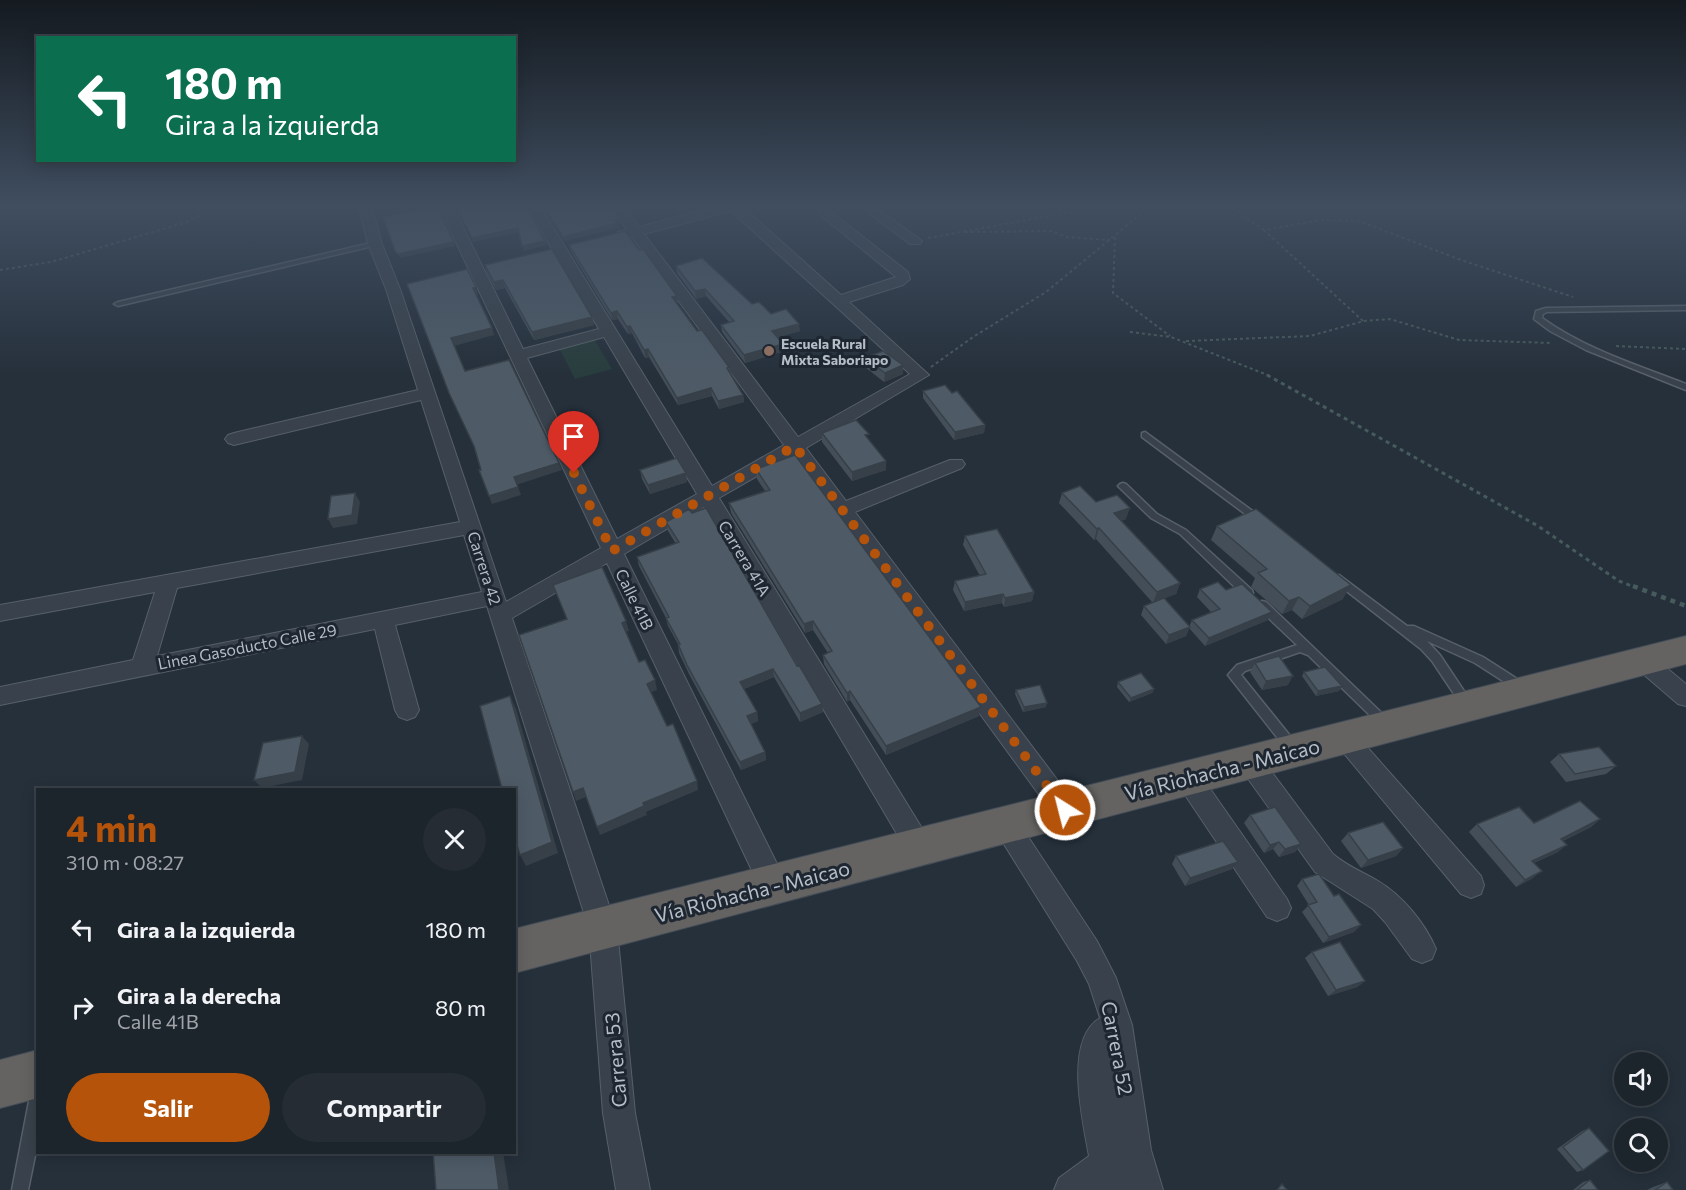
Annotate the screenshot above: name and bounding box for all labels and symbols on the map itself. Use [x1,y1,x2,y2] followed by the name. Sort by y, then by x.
[781,335,888,368] place label: Escuela Rural Mixta Saboriapo
[762,344,776,358] marker: Escuela Rural Mixta Saboriapo
[548,411,599,473] pin
[715,517,775,599] street label: Carrera 41A
[464,529,506,607] street label: Carrera 42
[612,566,658,632] street label: Calle 41B
[156,619,338,673] street label: Linea Gasoducto Calle 29
[1122,733,1322,805] street label: Vía Riohacha - Maicao
[1033,778,1097,842] position arrow
[652,855,852,927] street label: Vía Riohacha - Maicao
[1097,999,1139,1097] street label: Carrera 52
[599,1011,631,1109] street label: Carrera 53

